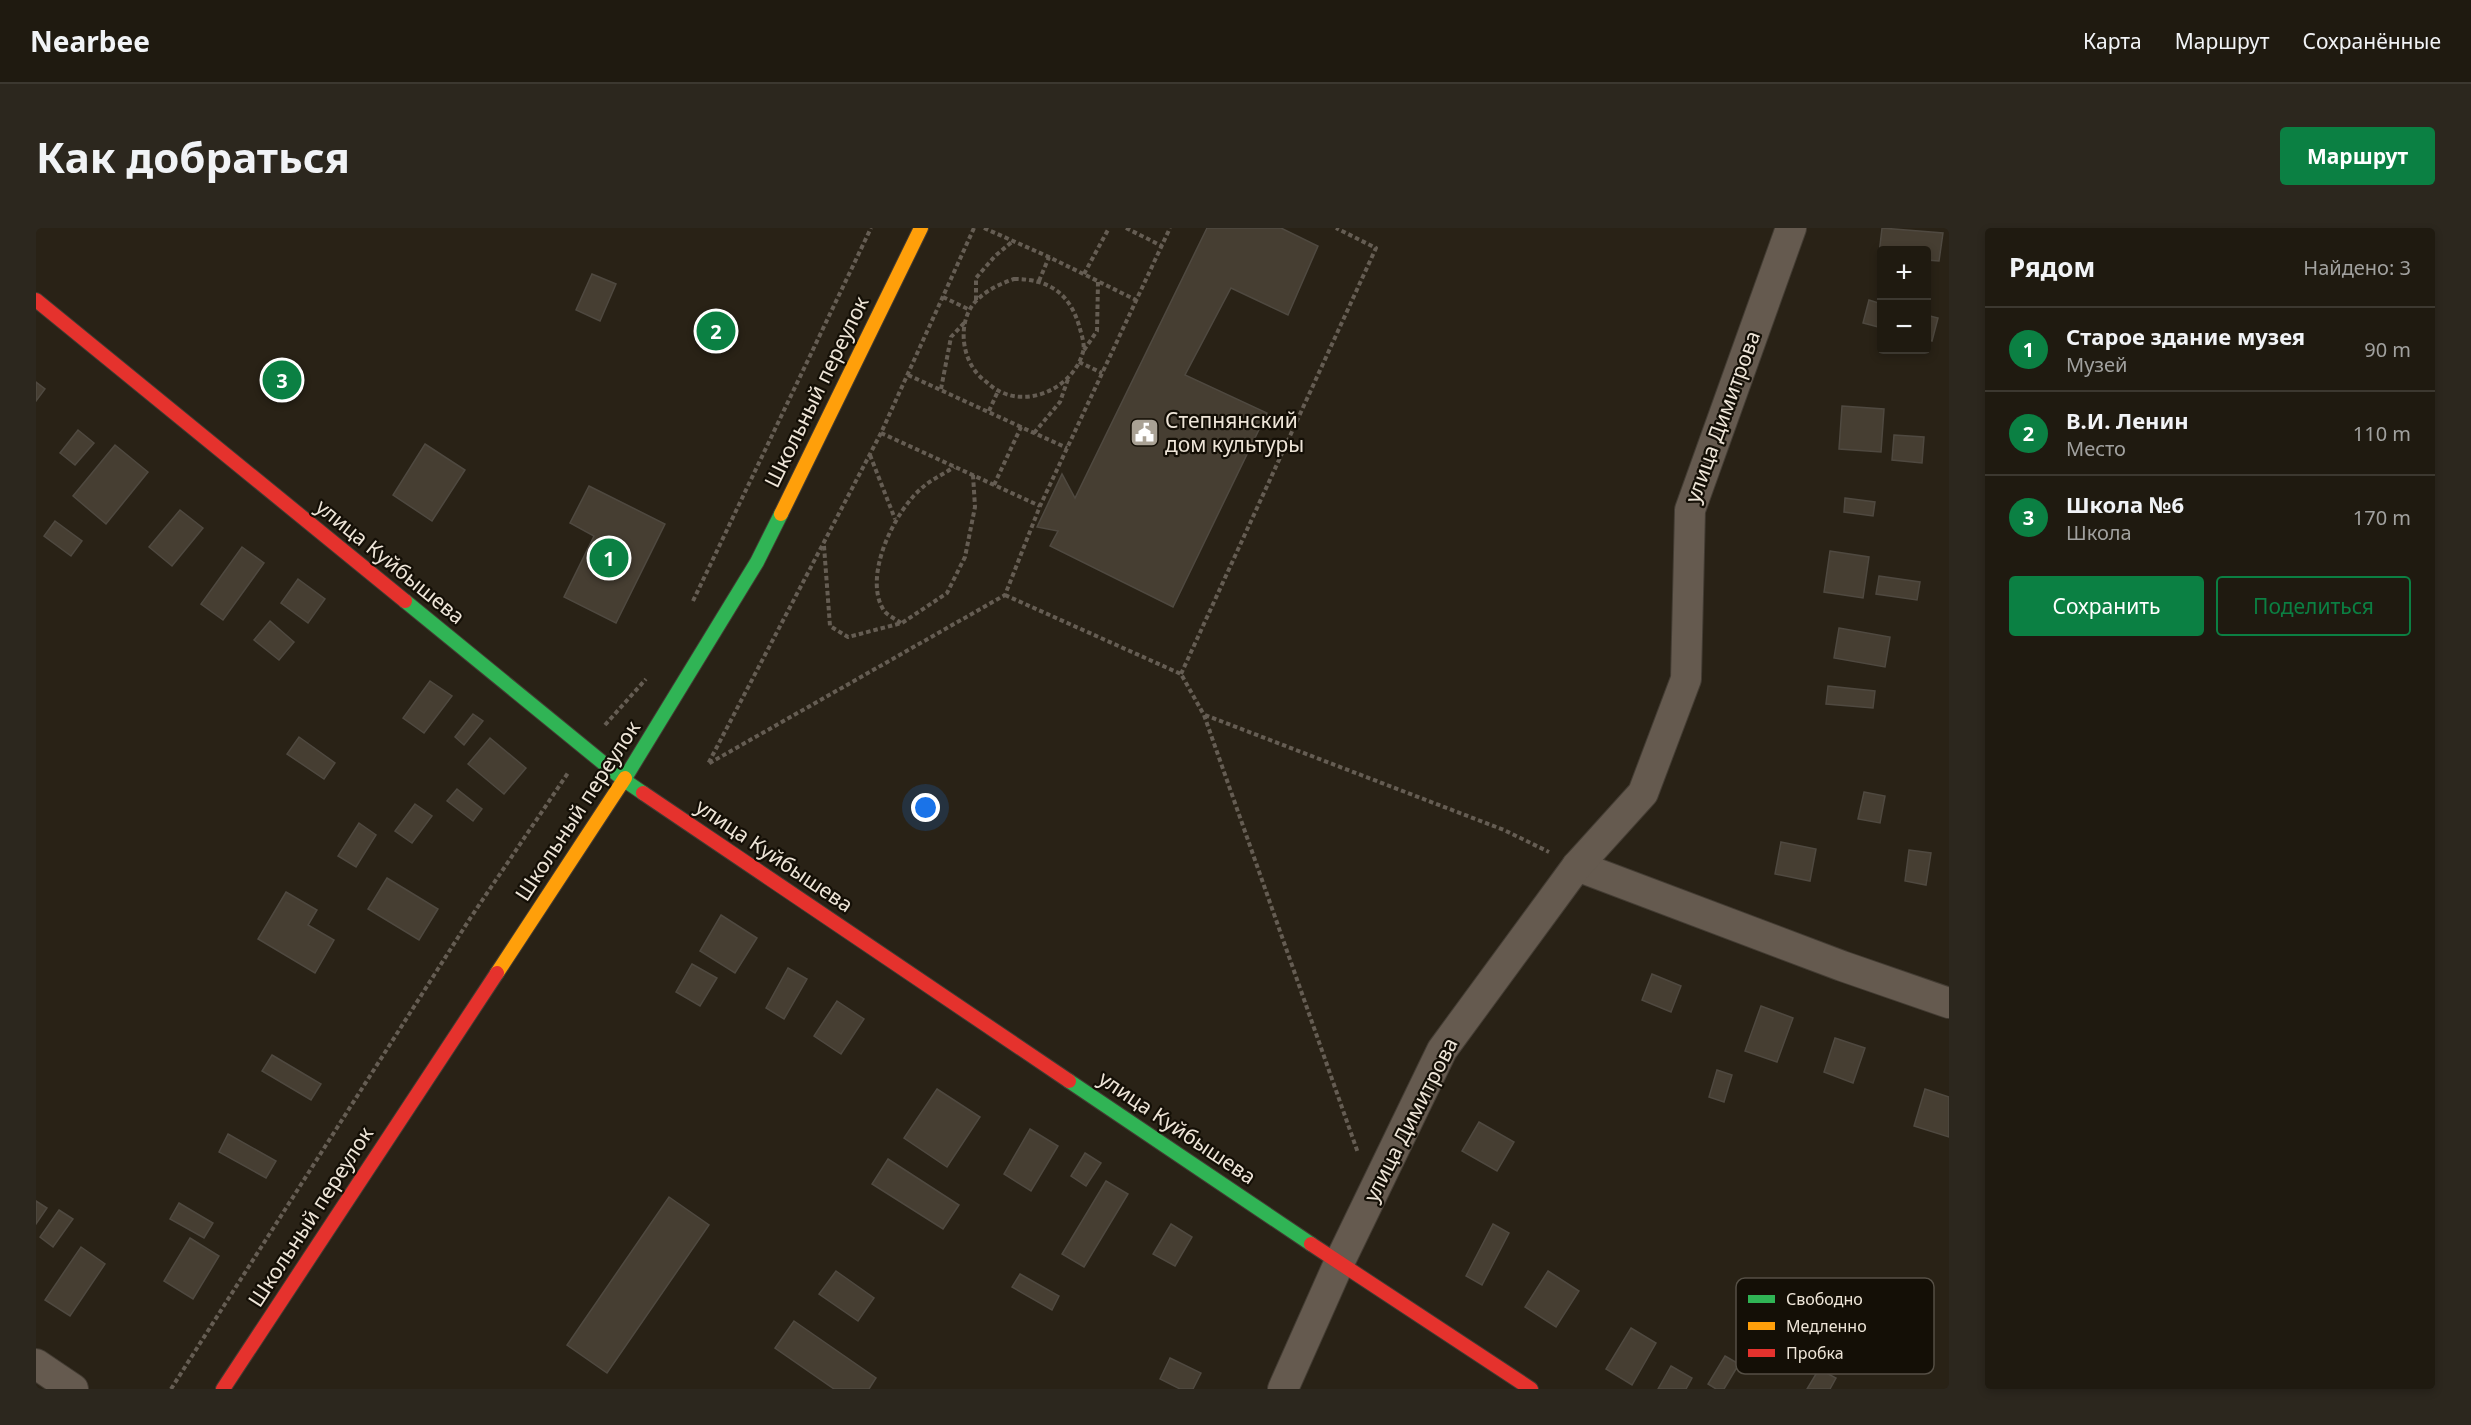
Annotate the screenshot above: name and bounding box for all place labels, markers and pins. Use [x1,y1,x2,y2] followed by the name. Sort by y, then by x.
[696,308,736,354] pin: 2
[262,358,302,402] pin: 3
[1165,406,1304,458] place label: Степнянский дом культуры
[1128,417,1160,449] public building icon: Степнянский дом культуры
[590,536,628,580] pin: 1

